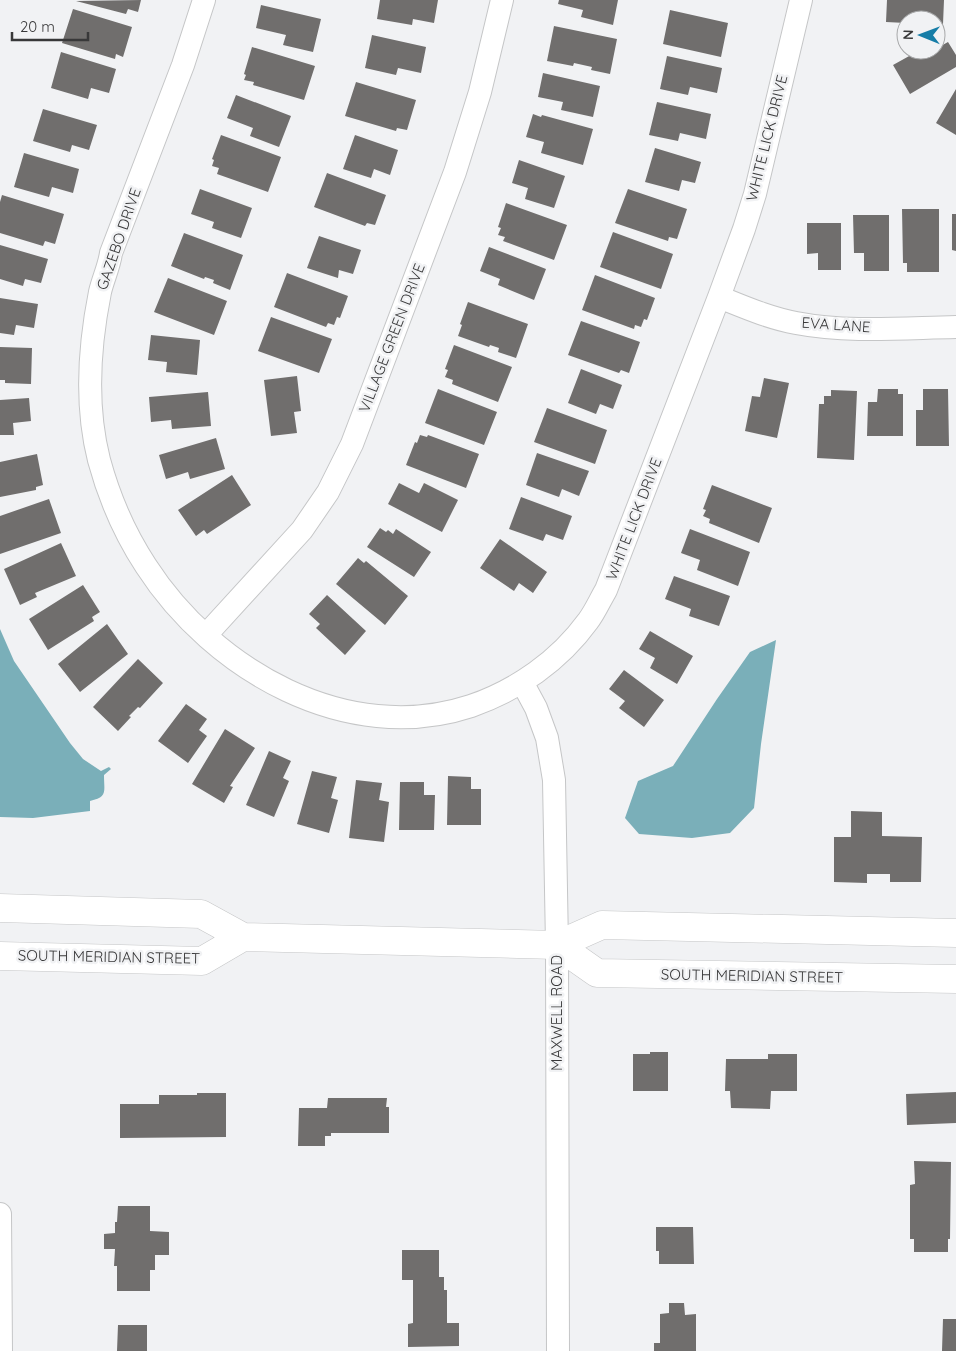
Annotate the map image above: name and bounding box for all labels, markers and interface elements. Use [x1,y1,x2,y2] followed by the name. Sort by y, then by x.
[12,10,89,42] scale bar
[896,10,946,60] north arrow
[20,17,55,36] text: 20 m
[899,29,917,40] text: N
[742,73,791,203] street label: WHITE LICK DRIVE
[92,185,145,292] street label: GAZEBO DRIVE
[354,261,429,415] street label: VILLAGE GREEN DRIVE
[801,313,871,336] street label: EVA LANE
[601,455,666,583] street label: WHITE LICK DRIVE
[18,945,200,968] street label: SOUTH MERIDIAN STREET
[547,955,566,1071] street label: MAXWELL ROAD
[661,964,843,987] street label: SOUTH MERIDIAN STREET

